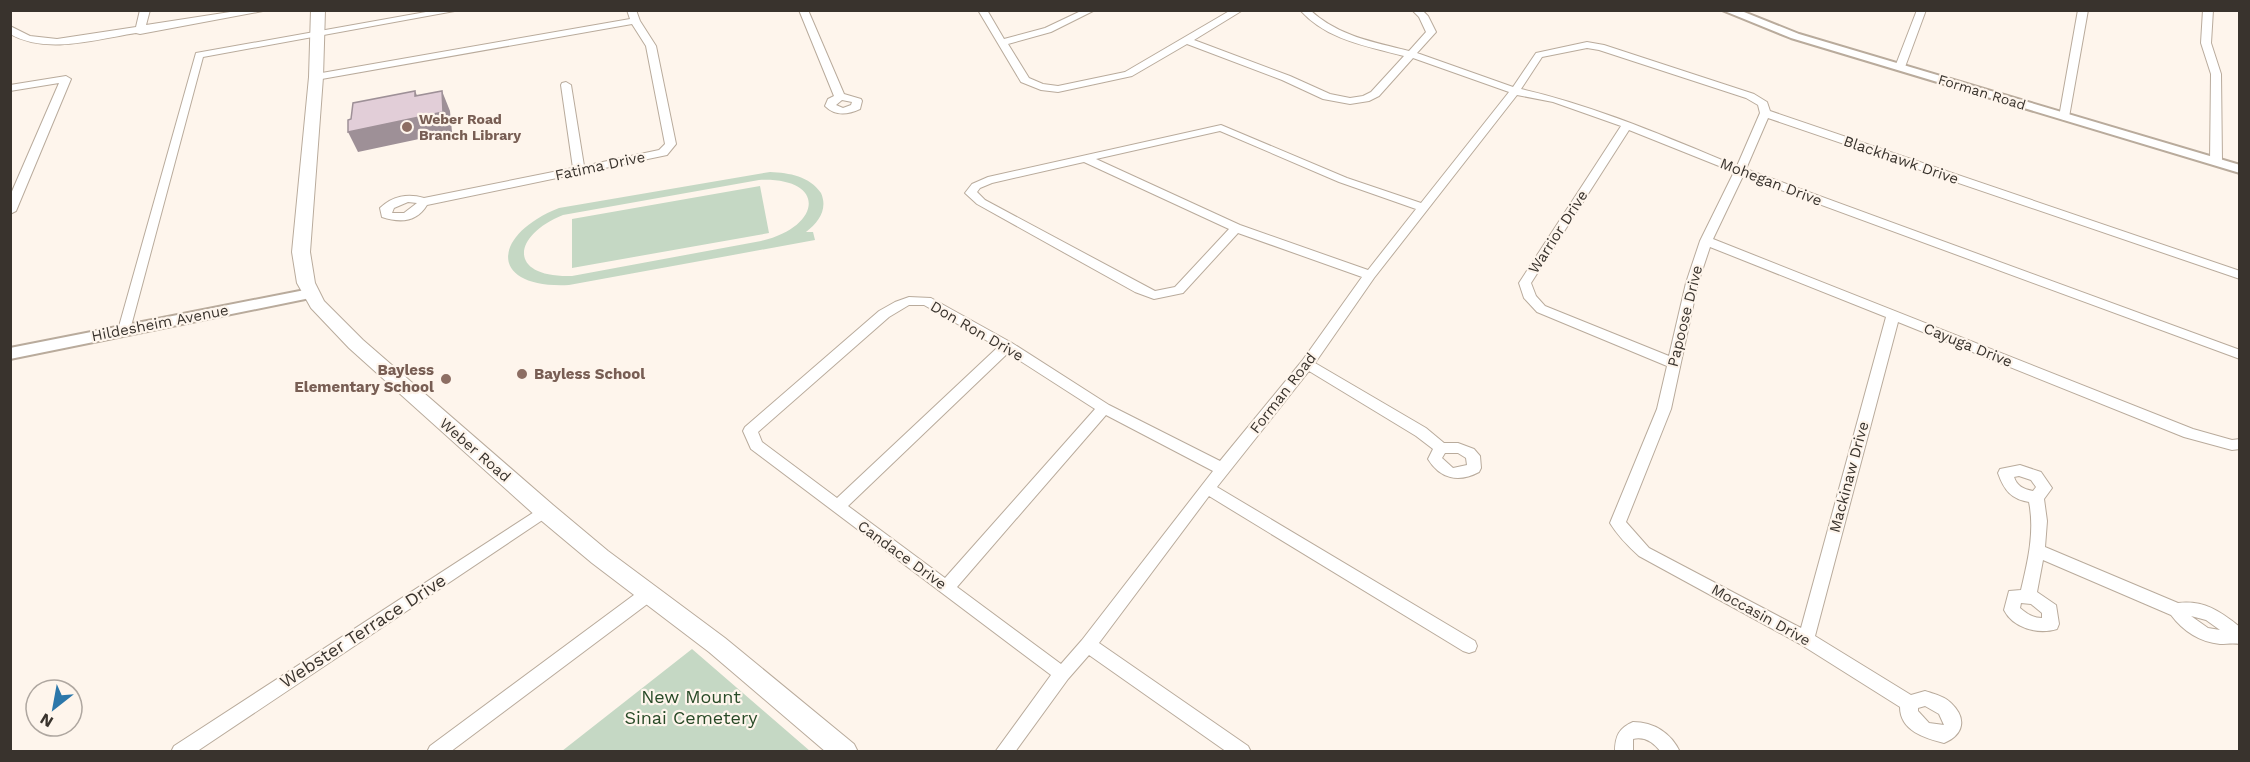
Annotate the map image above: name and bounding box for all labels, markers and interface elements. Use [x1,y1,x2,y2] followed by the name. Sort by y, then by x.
[1936,71,2028,113] street label: Forman Road
[419,111,521,143] place label: Weber Road Branch Library
[400,120,414,134] marker: Weber Road Branch Library
[1841,132,1961,188] street label: Blackhawk Drive
[553,148,647,184] street label: Fatima Drive
[1717,154,1825,210] street label: Mohegan Drive
[1524,187,1592,277] street label: Warrior Drive
[1664,263,1706,369] street label: Papoose Drive
[927,297,1027,365] street label: Don Ron Drive
[90,301,230,345] street label: Hildesheim Avenue
[1921,319,2015,371] street label: Cayuga Drive
[1246,349,1320,437] street label: Forman Road
[294,361,434,396] place label: Bayless Elementary School
[534,365,645,383] place label: Bayless School
[515,367,529,381] marker: Bayless School
[439,372,453,386] marker: Bayless Elementary School
[436,414,514,486] street label: Weber Road
[1826,419,1872,535] street label: Mackinaw Drive
[854,517,950,593] street label: Candace Drive
[276,569,450,692] street label: Webster Terrace Drive
[1708,580,1814,650] street label: Moccasin Drive
[24,678,84,738] north arrow
[624,686,758,728] park label: New Mount Sinai Cemetery
[37,709,57,732] text: N

